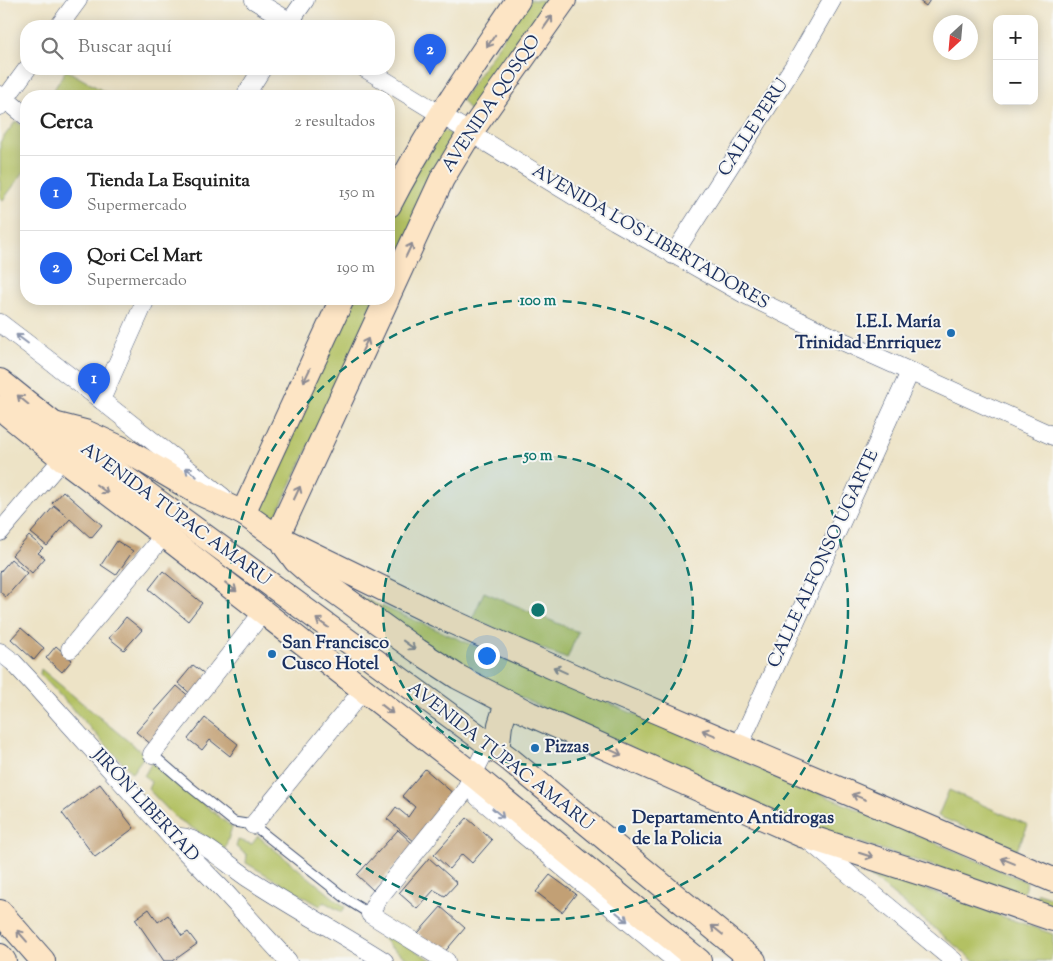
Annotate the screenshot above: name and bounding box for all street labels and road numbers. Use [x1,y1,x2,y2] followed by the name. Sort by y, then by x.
[436,30,548,178] street label: AVENIDA QOSQO
[713,74,796,182] street label: CALLE PERU
[526,159,774,317] street label: AVENIDA LOS LIBERTADORES
[74,436,276,593] street label: AVENIDA TÚPAC AMARU
[762,445,886,673] street label: CALLE ALFONSO UGARTE
[401,675,599,838] street label: AVENIDA TÚPAC AMARU
[85,742,205,869] street label: JIRÓN LIBERTAD

